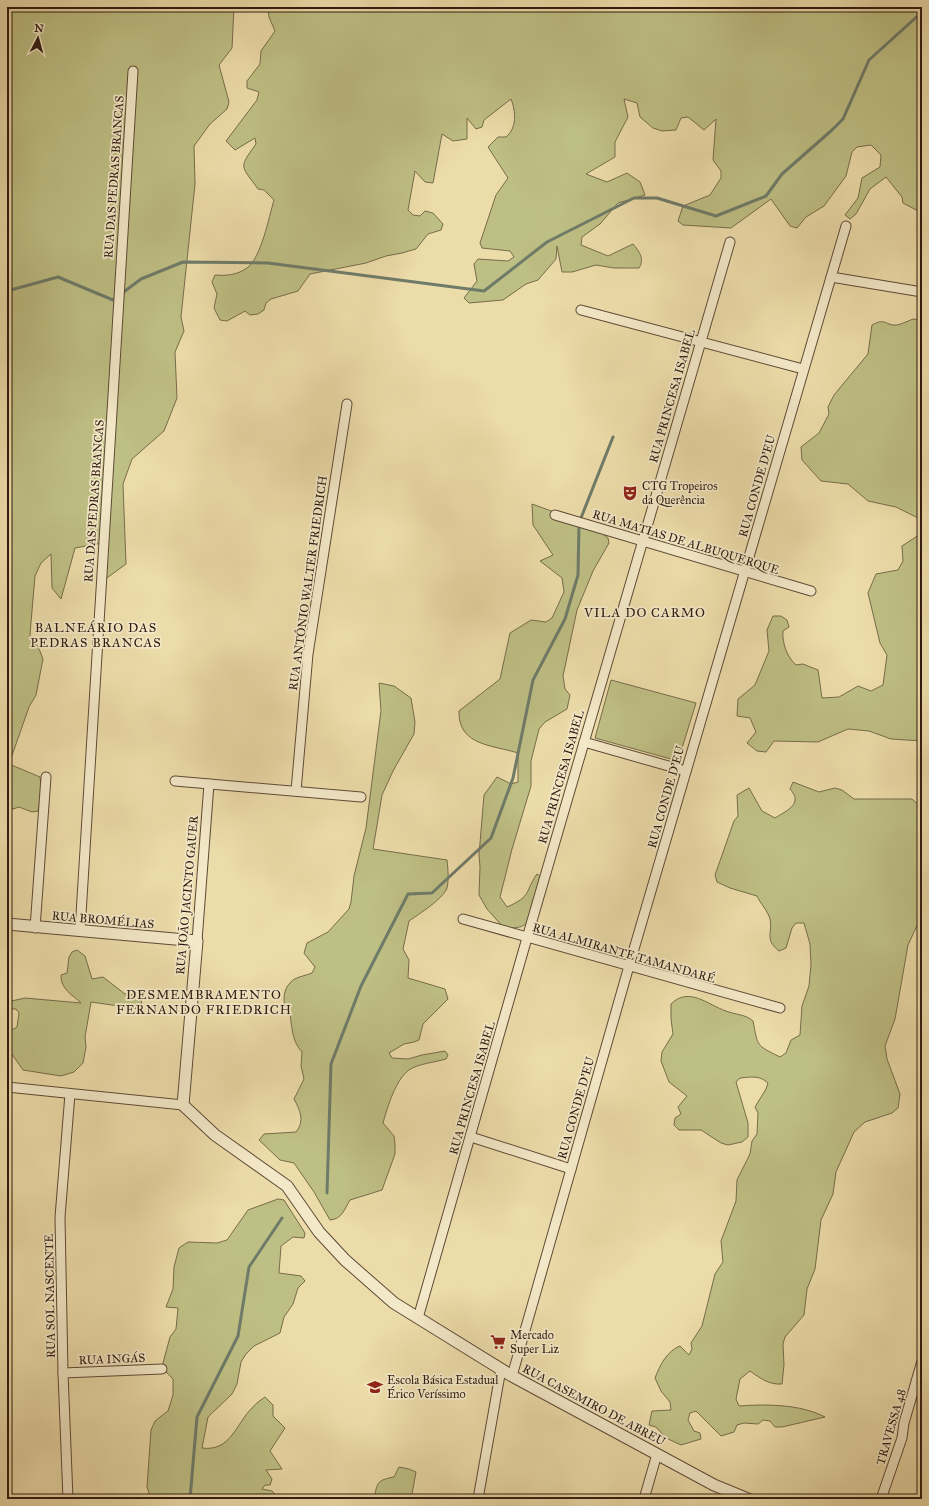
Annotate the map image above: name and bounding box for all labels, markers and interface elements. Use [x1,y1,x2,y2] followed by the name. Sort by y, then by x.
[18,18,58,58] north arrow
[34,22,45,36] text: N
[101,95,127,259] street label: RUA DAS PEDRAS BRANCAS
[646,328,698,464] street label: RUA PRINCESA ISABEL
[81,419,107,583] street label: RUA DAS PEDRAS BRANCAS
[736,433,778,539] street label: RUA CONDE D'EU
[285,475,330,691] street label: RUA ANTÔNIO WALTER FRIEDRICH
[642,479,718,507] place label: CTG Tropeiros da Querência
[621,484,639,502] theatre icon: CTG Tropeiros da Querência
[591,507,781,577] street label: RUA MATIAS DE ALBUQUERQUE
[583,605,706,621] district label: VILA DO CARMO
[30,620,162,651] district label: BALNEÁRIO DAS PEDRAS BRANCAS
[535,709,587,845] street label: RUA PRINCESA ISABEL
[645,744,687,850] street label: RUA CONDE D'EU
[172,814,202,975] street label: RUA JOÃO JACINTO GAUER
[51,907,155,931] street label: RUA BROMÉLIAS
[531,918,718,986] street label: RUA ALMIRANTE TAMANDARÉ
[116,987,292,1018] district label: DESMEMBRAMENTO FERNANDO FRIEDRICH
[446,1020,498,1156] street label: RUA PRINCESA ISABEL
[555,1055,597,1161] street label: RUA CONDE D'EU
[42,1233,58,1358] street label: RUA SOL NASCENTE
[510,1328,560,1356] place label: Mercado Super Liz
[489,1333,507,1351] supermarket icon: Mercado Super Liz
[78,1350,146,1367] street label: RUA INGÁS
[520,1361,668,1449] street label: RUA CASEMIRO DE ABREU
[387,1373,499,1401] place label: Escola Básica Estadual Érico Veríssimo
[366,1378,384,1396] school or university icon: Escola Básica Estadual Érico Veríssimo
[873,1387,909,1467] street label: TRAVESSA 48

